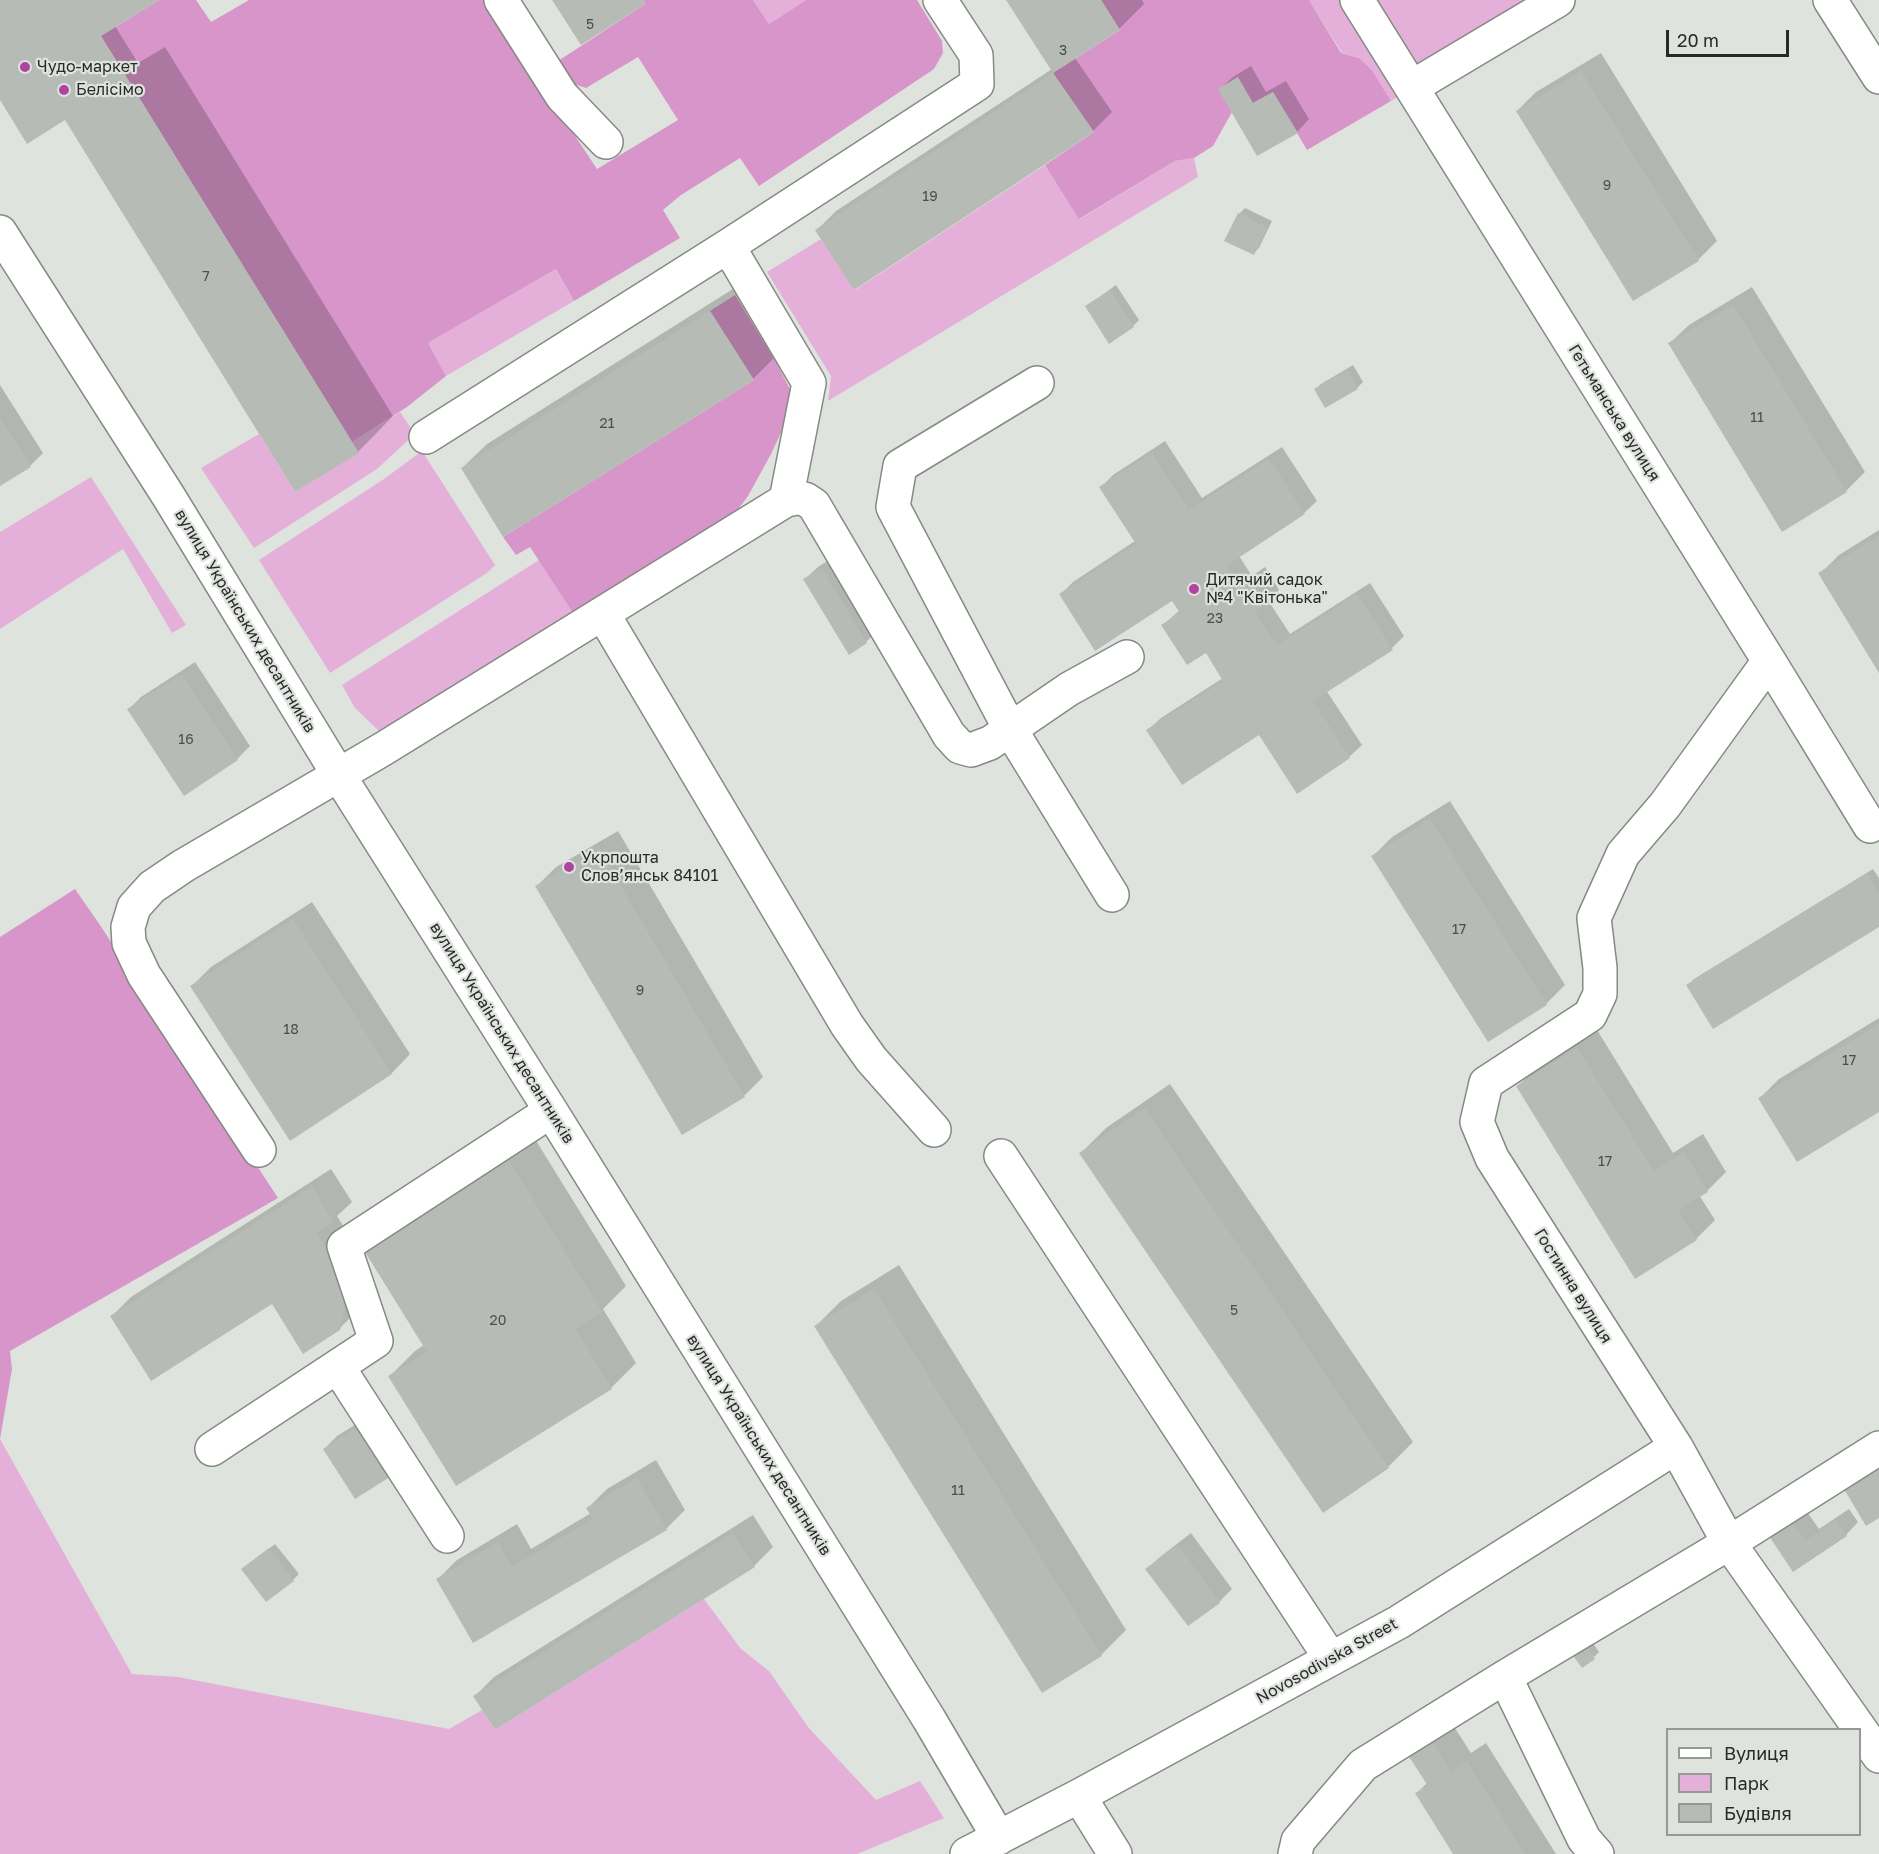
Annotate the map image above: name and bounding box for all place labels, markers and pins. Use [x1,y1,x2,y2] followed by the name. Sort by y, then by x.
[37,57,138,77] place label: Чудо-маркет
[18,60,32,74] marker: Чудо-маркет
[76,80,144,100] place label: Белісімо
[57,83,71,97] marker: Белісімо
[1206,570,1328,608] place label: Дитячий садок №4 "Квітонька"
[1187,582,1201,596] marker: Дитячий садок №4 "Квітонька"
[581,848,718,886] place label: Укрпошта Слов’янськ 84101
[562,860,576,874] marker: Укрпошта Слов’янськ 84101

